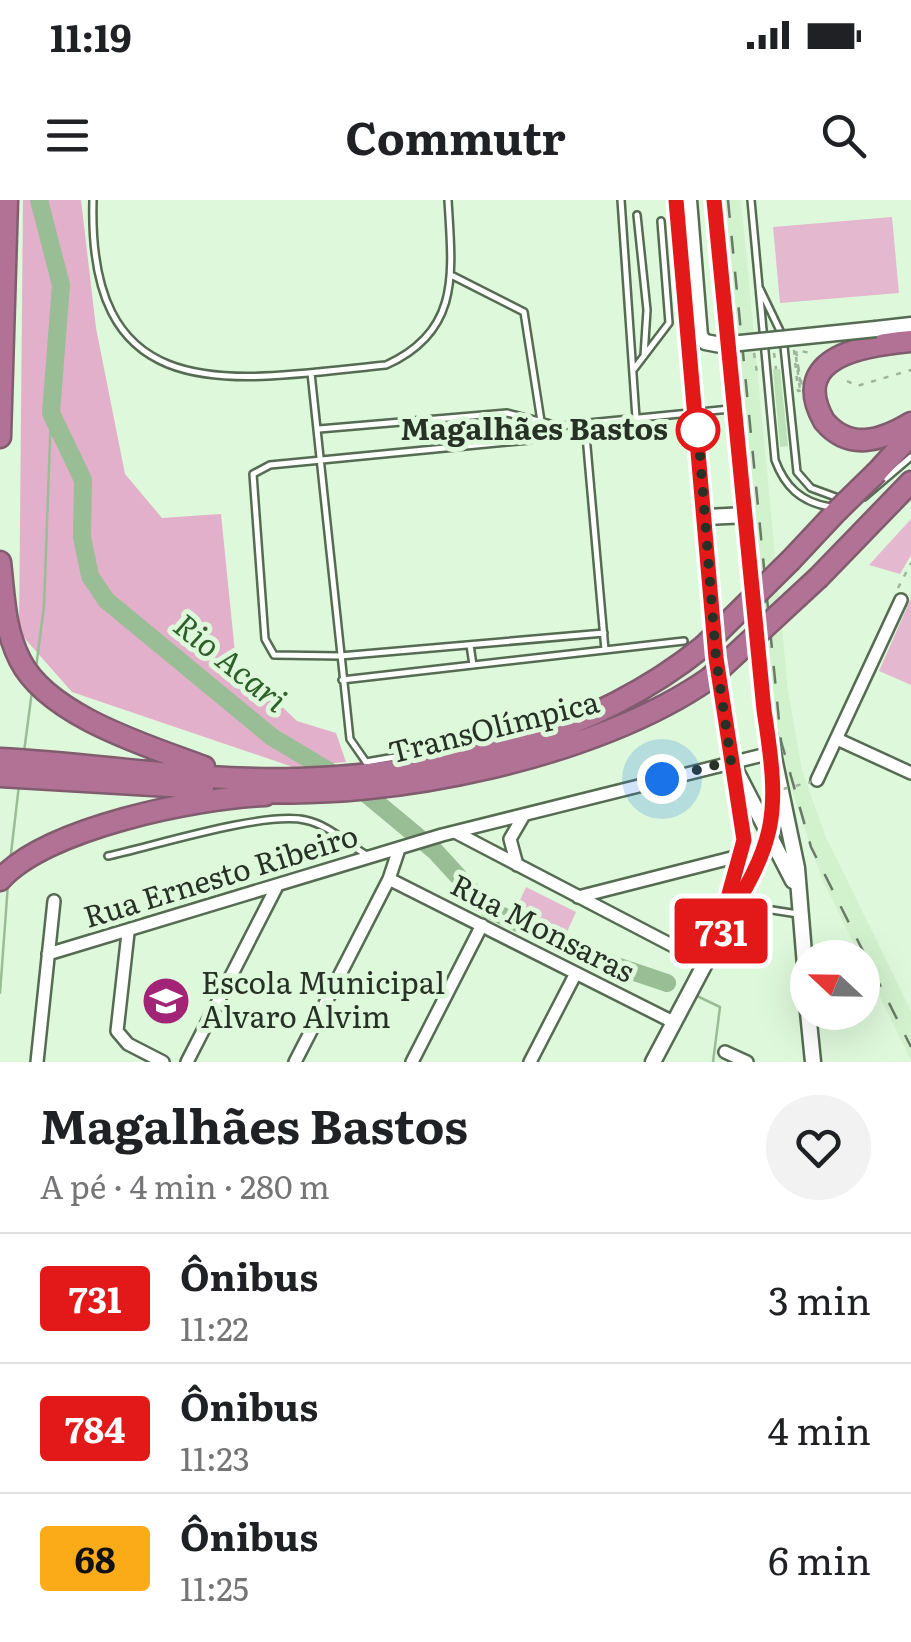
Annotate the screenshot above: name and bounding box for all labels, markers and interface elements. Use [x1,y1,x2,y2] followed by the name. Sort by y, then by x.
[50,7,132,64] text: 11:19
[345,102,566,169] text: Commutr
[40,108,95,163] icon: menu
[816,108,871,163] icon: search
[401,405,668,449] place label: Magalhães Bastos
[677,409,719,451] marker: Magalhães Bastos
[165,600,299,722] water label: Rio Acari
[383,677,604,773] street label: TransOlímpica
[637,754,687,804] your location
[77,811,363,937] street label: Rua Ernesto Ribeiro
[444,861,643,992] street label: Rua Monsaras
[664,898,778,964] line badge: 731
[695,905,747,957] text: 731
[790,940,880,1030] north arrow
[790,940,880,1030] map controls
[201,959,445,1037] place label: Escola Municipal Alvaro Alvim
[140,975,192,1027] school or university icon: Escola Municipal Alvaro Alvim
[40,1088,468,1159] text: Magalhães Bastos
[766,1095,871,1200] button: heart
[40,1161,330,1209] text: A pé · 4 min · 280 m
[180,1246,318,1303] text: Ônibus
[768,1270,871,1327] text: 3 min
[69,1272,121,1324] text: 731
[180,1303,249,1351] text: 11:22
[180,1376,318,1433] text: Ônibus
[768,1400,871,1457] text: 4 min
[65,1402,125,1454] text: 784
[180,1433,250,1481] text: 11:23
[180,1506,318,1563] text: Ônibus
[768,1530,871,1587] text: 6 min
[74,1532,116,1584] text: 68
[180,1563,249,1611] text: 11:25

